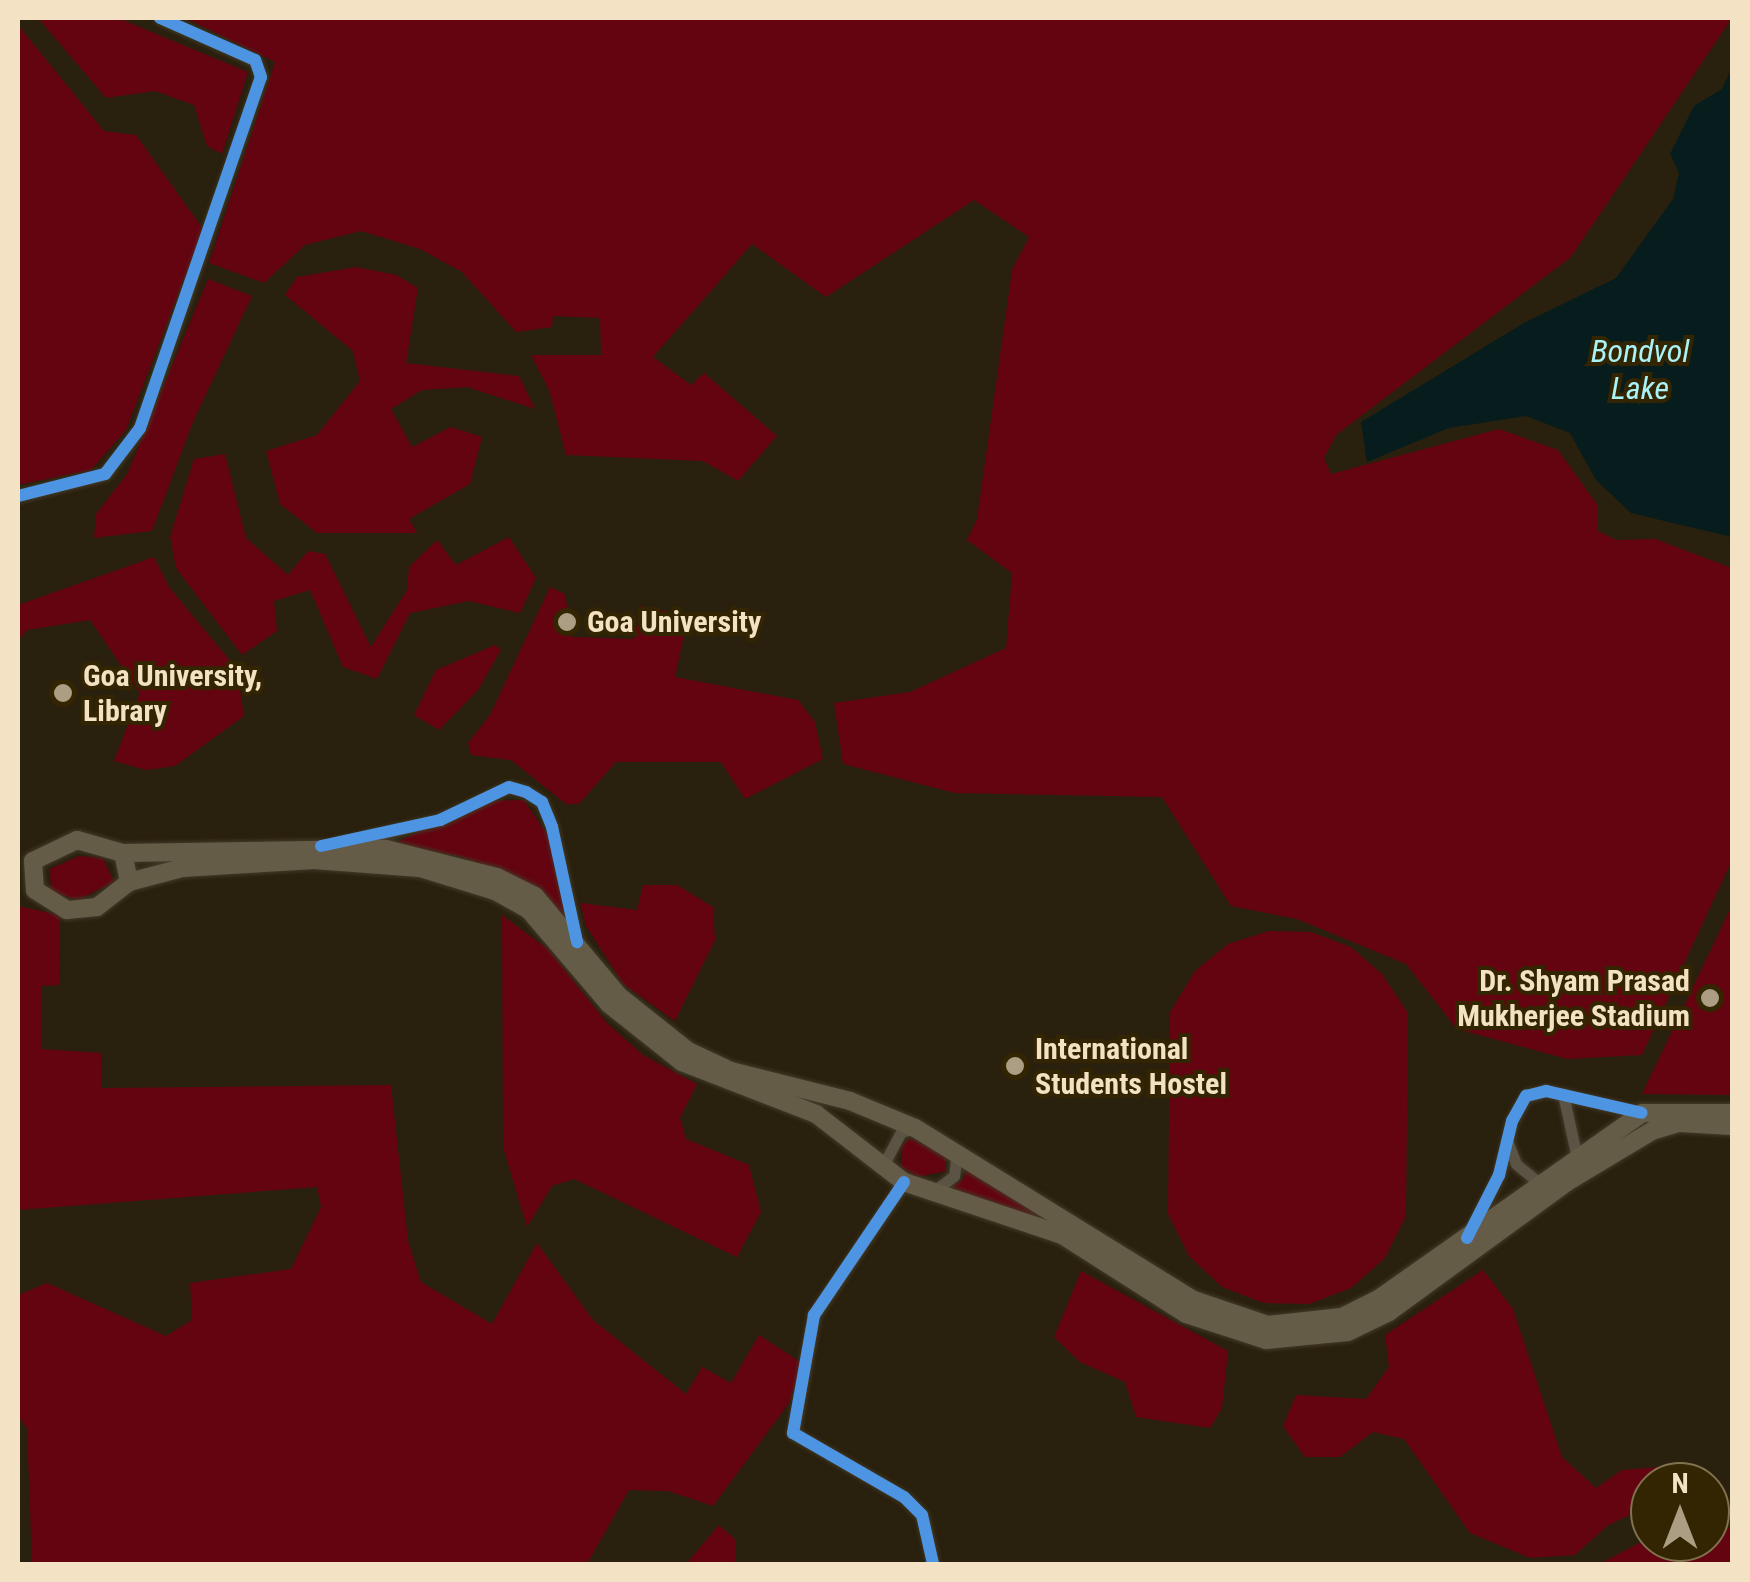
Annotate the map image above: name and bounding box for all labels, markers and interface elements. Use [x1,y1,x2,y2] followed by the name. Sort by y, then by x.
[1591,333,1689,408] water label: Bondvol Lake
[587,604,761,640] place label: Goa University
[556,611,578,633] marker: Goa University
[83,658,262,728] place label: Goa University, Library
[52,682,74,704] marker: Goa University, Library
[1457,963,1690,1034] place label: Dr. Shyam Prasad Mukherjee Stadium
[1699,987,1721,1009] marker: Dr. Shyam Prasad Mukherjee Stadium
[1035,1031,1227,1102] place label: International Students Hostel
[1004,1055,1026,1077] marker: International Students Hostel
[1630,1462,1730,1562] north arrow
[1671,1467,1689,1500] text: N

